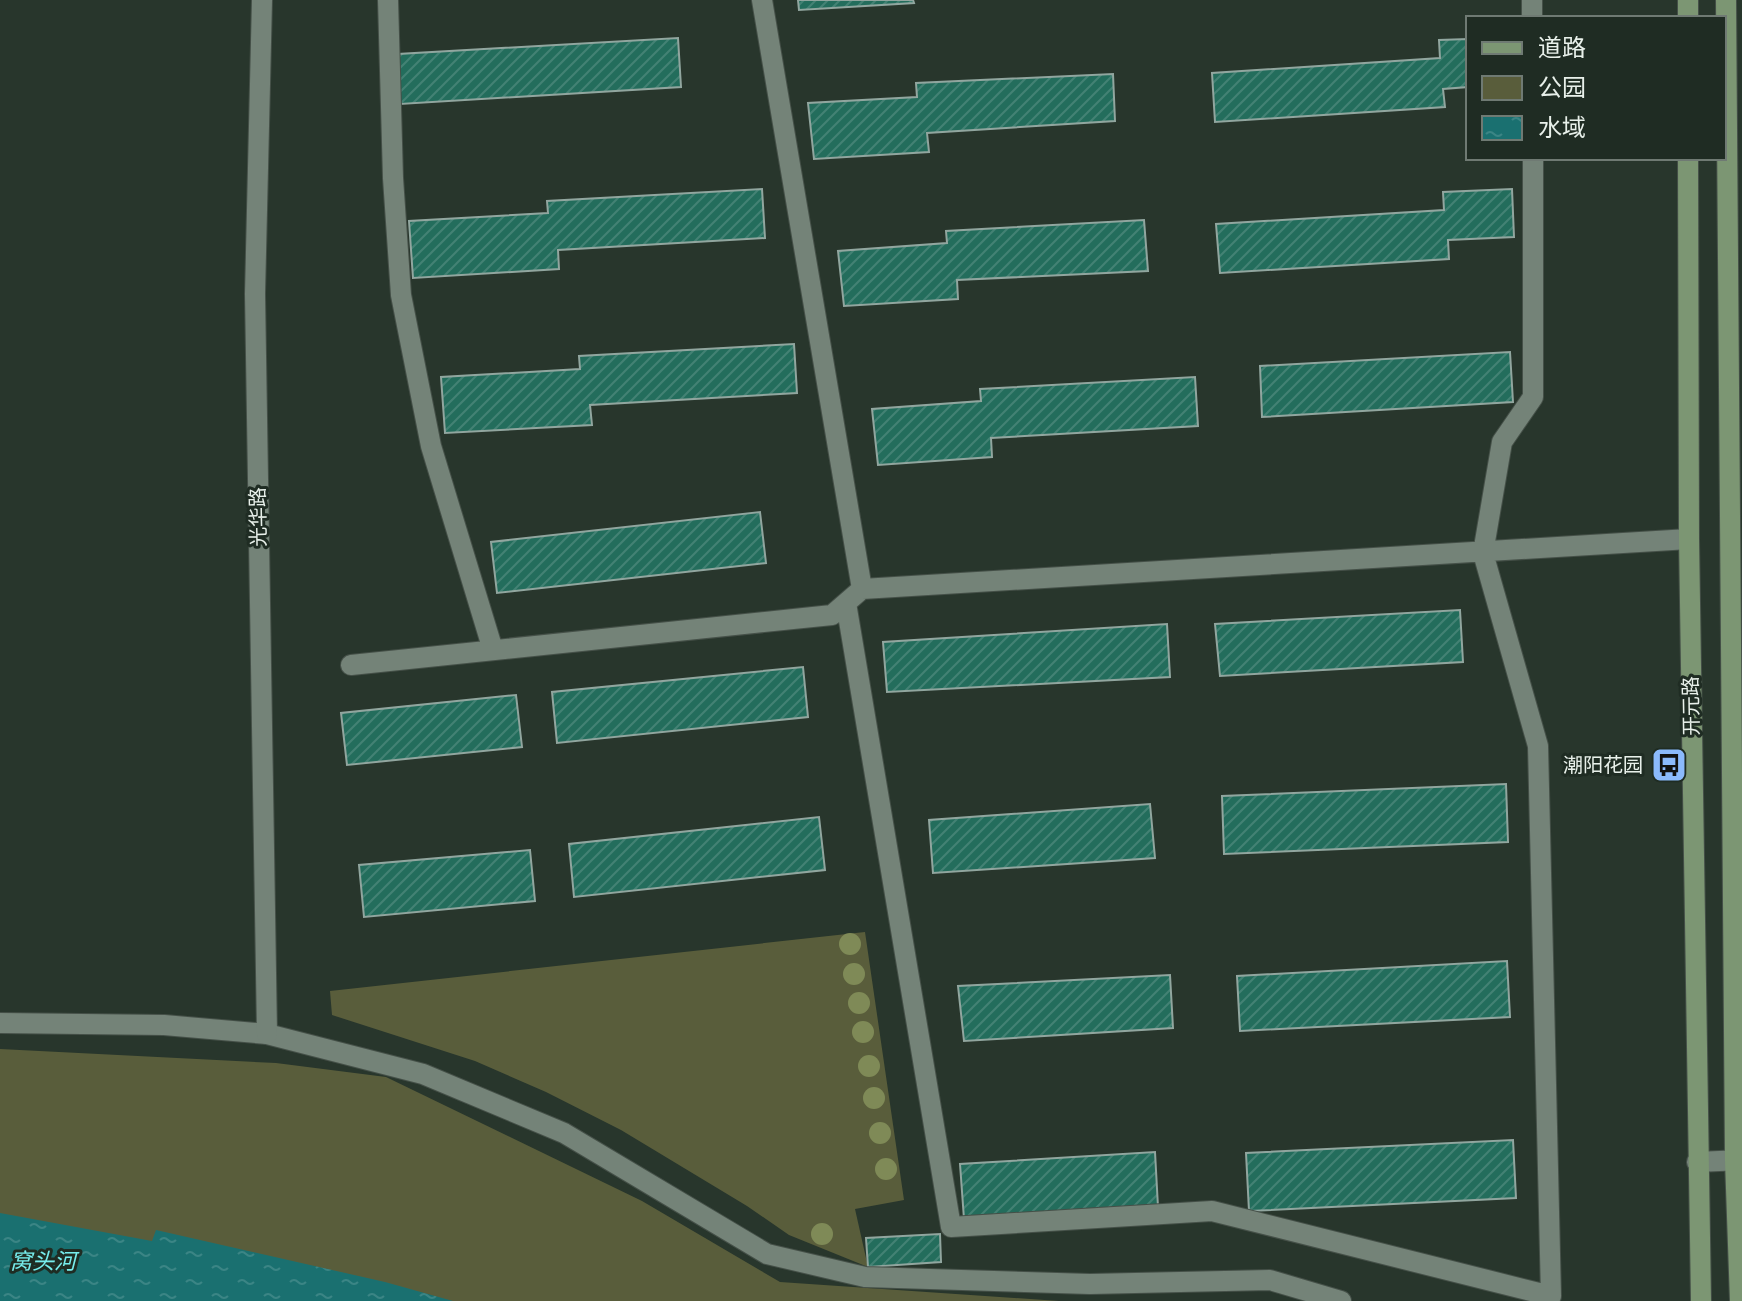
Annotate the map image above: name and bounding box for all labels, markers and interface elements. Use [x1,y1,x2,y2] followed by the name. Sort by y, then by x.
[1466,16,1726,160] legend
[1538,34,1586,63] text: 道路
[1538,74,1586,103] text: 公园
[1538,114,1586,143] text: 水域
[246,487,272,547] street label: 光华路
[1679,676,1705,736] street label: 开元路
[1650,746,1688,784] bus stop icon: 潮阳花园
[1563,754,1643,778] place label: 潮阳花园
[10,1249,80,1275] water label: 窝头河

